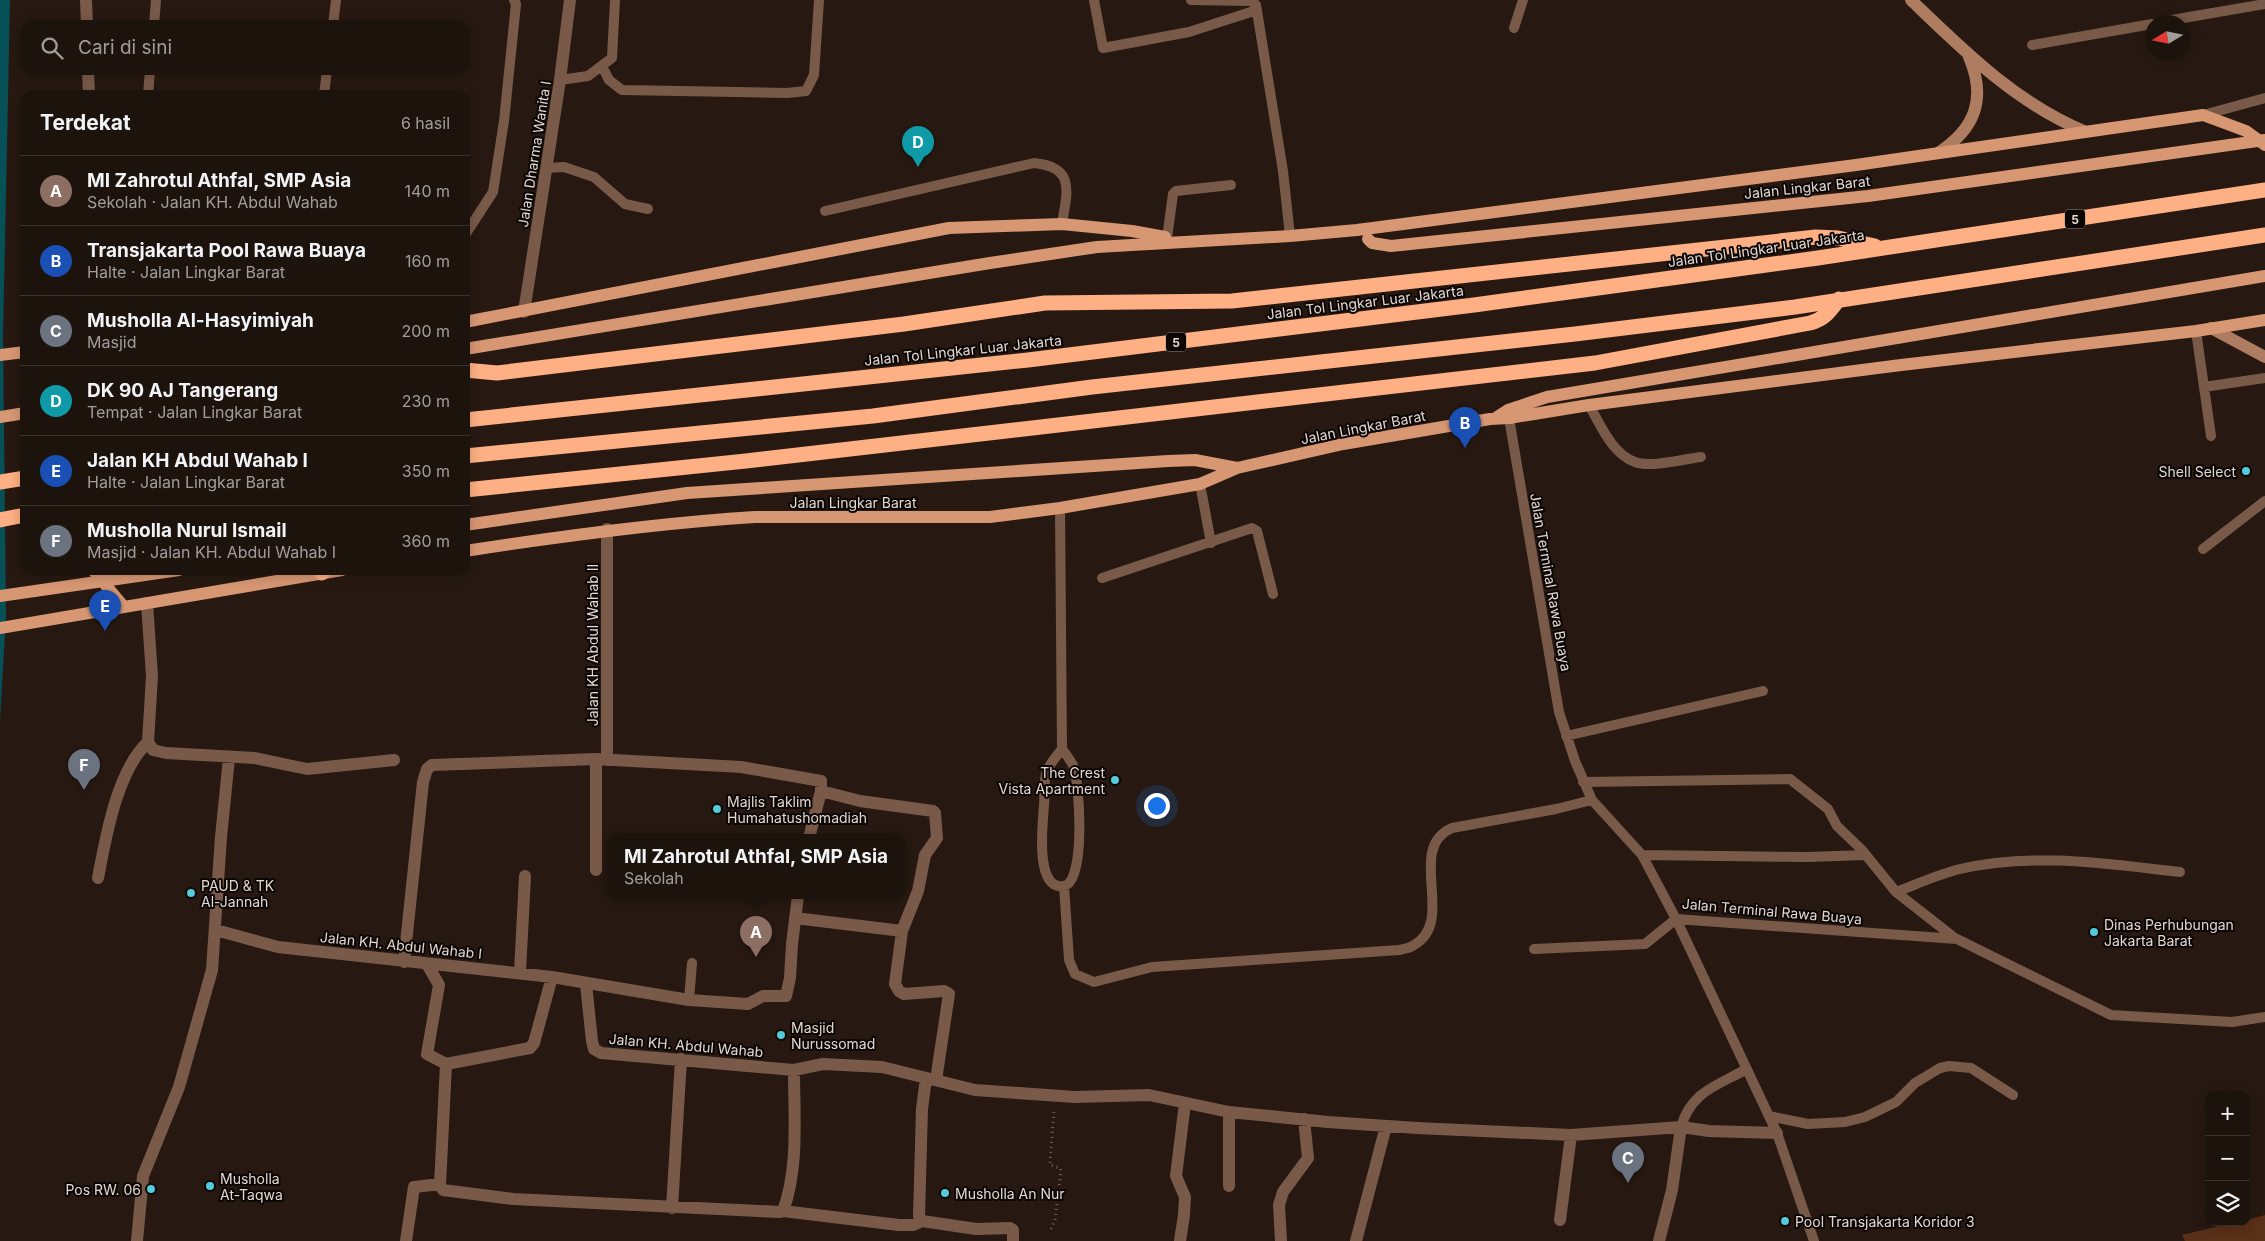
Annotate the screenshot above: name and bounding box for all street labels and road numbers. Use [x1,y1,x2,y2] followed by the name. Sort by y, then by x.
[514,80,554,228] street label: Jalan Dharma Wanita I
[1743,172,1871,202] street label: Jalan Lingkar Barat
[2065,210,2085,228] road number: 5
[1667,226,1865,270] street label: Jalan Tol Lingkar Luar Jakarta
[1265,281,1465,323] street label: Jalan Tol Lingkar Luar Jakarta
[863,331,1063,369] street label: Jalan Tol Lingkar Luar Jakarta
[1166,332,1186,352] road number: 5
[1299,406,1427,447] street label: Jalan Lingkar Barat
[1527,491,1575,673] street label: Jalan Terminal Rawa Buaya
[790,494,917,511] street label: Jalan Lingkar Barat
[584,564,601,726] street label: Jalan KH Abdul Wahab II
[1681,895,1863,927] street label: Jalan Terminal Rawa Buaya
[319,928,483,962] street label: Jalan KH. Abdul Wahab I
[608,1030,764,1060] street label: Jalan KH. Abdul Wahab

